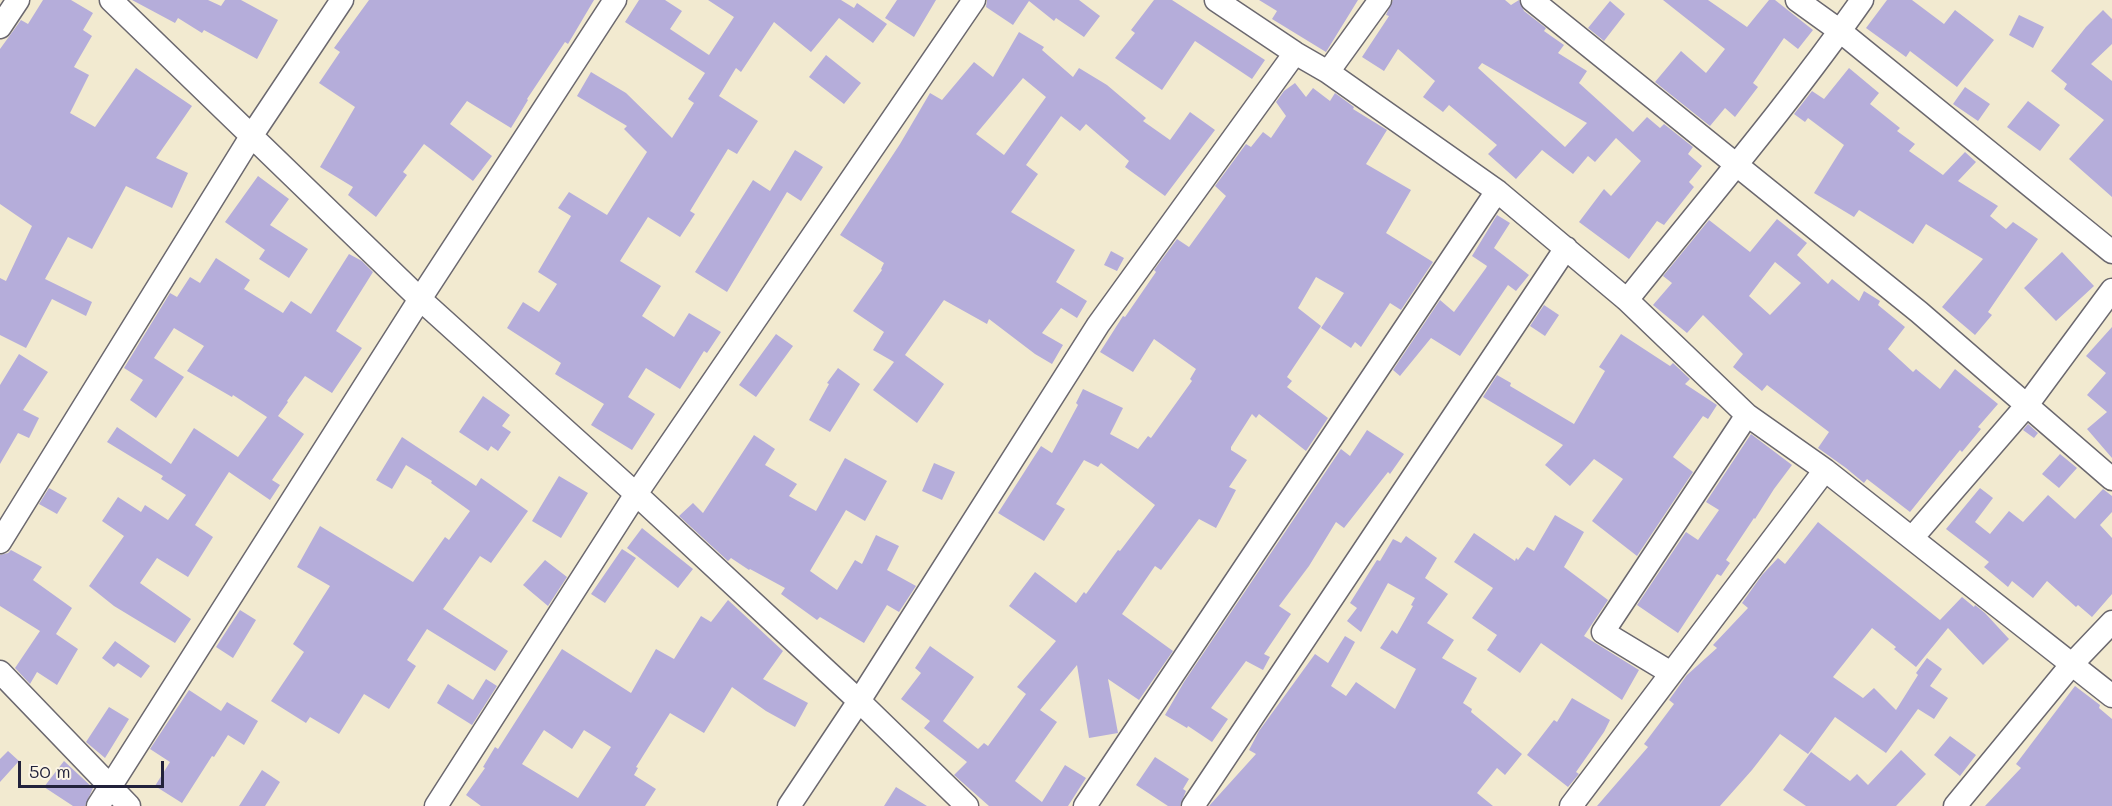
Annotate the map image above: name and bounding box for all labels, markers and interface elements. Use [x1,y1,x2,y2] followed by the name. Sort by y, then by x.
[21,749,166,787] scale bar
[29,759,71,783] text: 50 m

